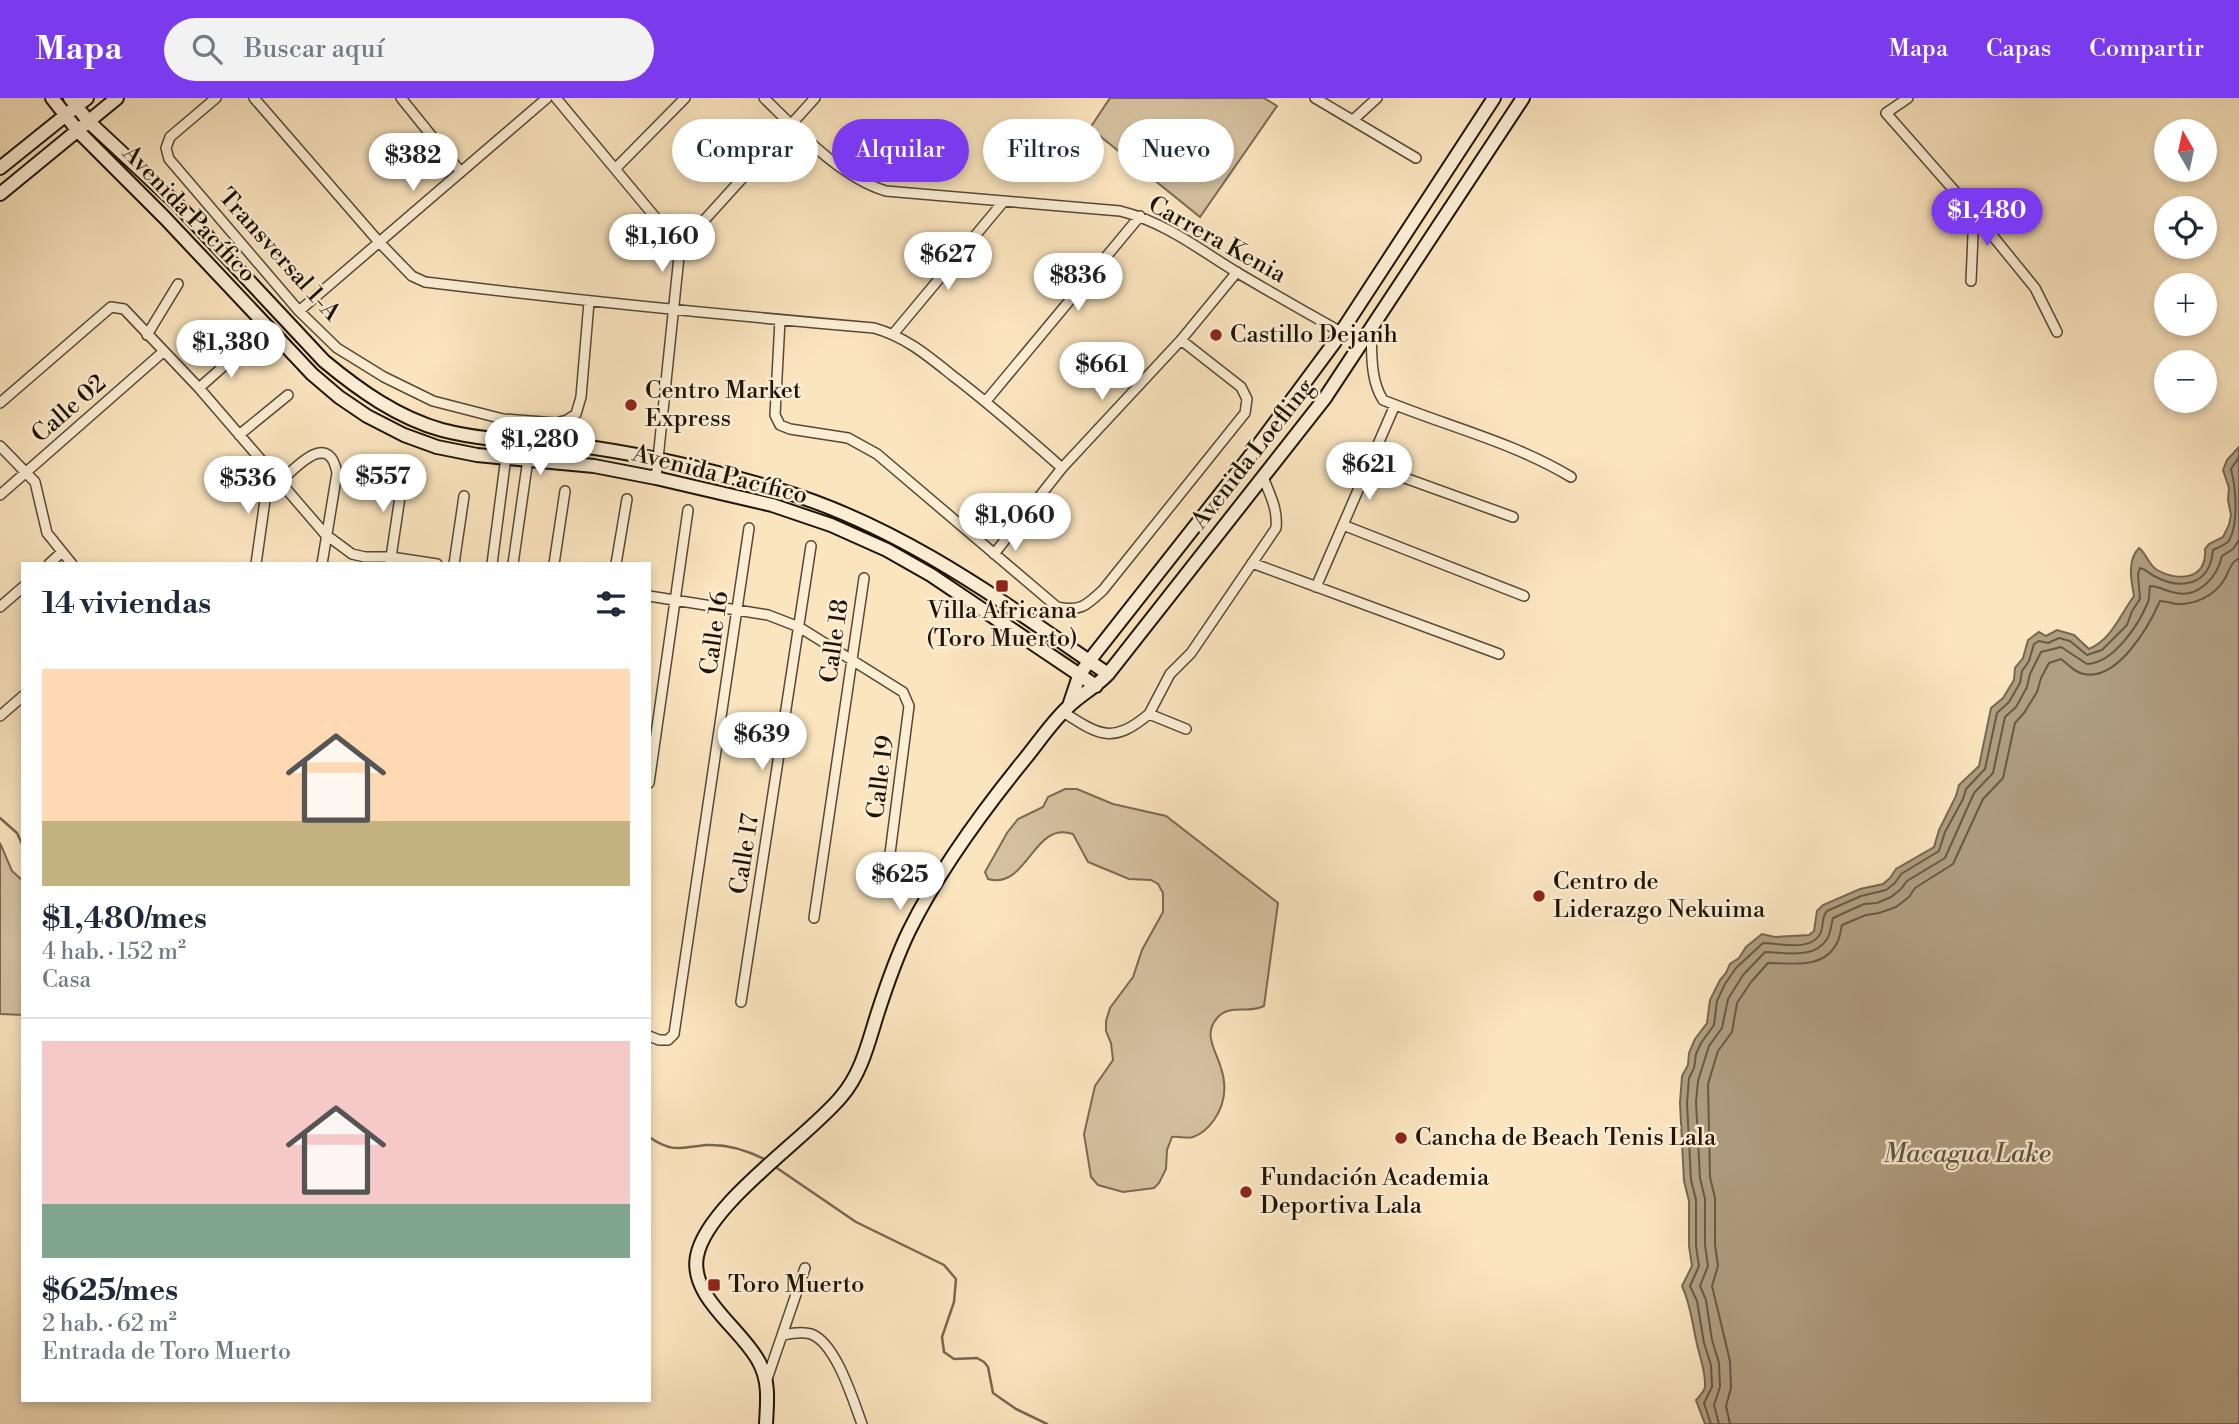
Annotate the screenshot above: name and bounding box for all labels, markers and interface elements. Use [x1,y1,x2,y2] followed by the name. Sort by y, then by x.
[164,18,654,81] search box
[35,29,122,70] text: Mapa
[188,30,226,68] icon: search
[244,33,384,65] text: Buscar aquí
[1889,34,1948,64] text: Mapa
[1986,34,2051,64] text: Capas
[2089,34,2204,64] text: Compartir
[672,119,818,182] chip: Comprar
[832,119,969,182] chip: Alquilar
[983,119,1104,182] chip: Filtros
[1118,119,1234,182] chip: Nuevo
[2154,119,2217,182] north arrow
[2154,119,2217,413] map controls
[372,134,454,193] pin: $382
[115,138,262,289] street label: Avenida Pacífico
[385,142,441,170] text: $382
[211,182,347,328] street label: Transversal 1-A
[1930,188,2044,248] pin: $1,480
[1143,190,1292,291] street label: Carrera Kenia
[2154,196,2217,259] button: locate
[1948,197,2026,225] text: $1,480
[605,214,719,274] pin: $1,160
[625,223,699,251] text: $1,160
[907,232,989,292] pin: $627
[920,241,976,269] text: $627
[1037,254,1119,313] pin: $836
[1050,262,1106,290] text: $836
[2154,273,2217,336] button: +
[174,320,288,380] pin: $1,380
[1230,320,1398,350] place label: Castillo Dejanh
[1208,327,1224,343] marker: Castillo Dejanh
[192,329,270,357] text: $1,380
[1061,342,1143,402] pin: $661
[2154,350,2217,413] button: −
[1075,351,1129,379] text: $661
[26,368,112,450] street label: Calle 02
[1184,372,1321,536] street label: Avenida Loefling
[645,376,802,434] place label: Centro Market Express
[623,397,639,413] marker: Centro Market Express
[483,418,597,477] pin: $1,280
[501,426,579,454] text: $1,280
[628,438,811,511] street label: Avenida Pacífico
[1328,442,1410,502] pin: $621
[1342,451,1396,479] text: $621
[342,454,424,514] pin: $557
[207,456,289,516] pin: $536
[355,463,411,491] text: $557
[220,465,276,493] text: $536
[958,494,1072,553] pin: $1,060
[975,502,1055,530] text: $1,060
[994,578,1010,594] marker: Villa Africana (Toro Muerto)
[42,585,211,623] text: 14 viviendas
[592,585,630,623] icon: filters
[694,589,736,677] street label: Calle 16
[926,596,1078,654] place label: Villa Africana (Toro Muerto)
[814,597,856,685] street label: Calle 18
[721,712,803,772] pin: $639
[273,715,399,841] icon: home
[734,721,790,749] text: $639
[861,734,901,820] street label: Calle 19
[724,812,766,896] street label: Calle 17
[859,852,941,912] pin: $625
[872,861,928,889] text: $625
[1553,867,1766,925] place label: Centro de Liderazgo Nekuima
[1531,888,1547,904] marker: Centro de Liderazgo Nekuima
[42,900,207,938] text: $1,480/mes
[42,938,186,966] text: 4 hab. · 152 m²
[42,966,91,994] text: Casa
[273,1087,399,1213] icon: home
[1415,1123,1717,1153] place label: Cancha de Beach Tenis Lala
[1393,1130,1409,1146] marker: Cancha de Beach Tenis Lala
[1883,1138,2051,1170] water label: Macagua Lake
[1260,1163,1490,1221] place label: Fundación Academia Deportiva Lala
[1238,1184,1254,1200] marker: Fundación Academia Deportiva Lala
[728,1270,864,1300] place label: Toro Muerto
[42,1272,178,1310] text: $625/mes
[706,1277,722,1293] marker: Toro Muerto
[42,1310,177,1338] text: 2 hab. · 62 m²
[42,1338,291,1366] text: Entrada de Toro Muerto

